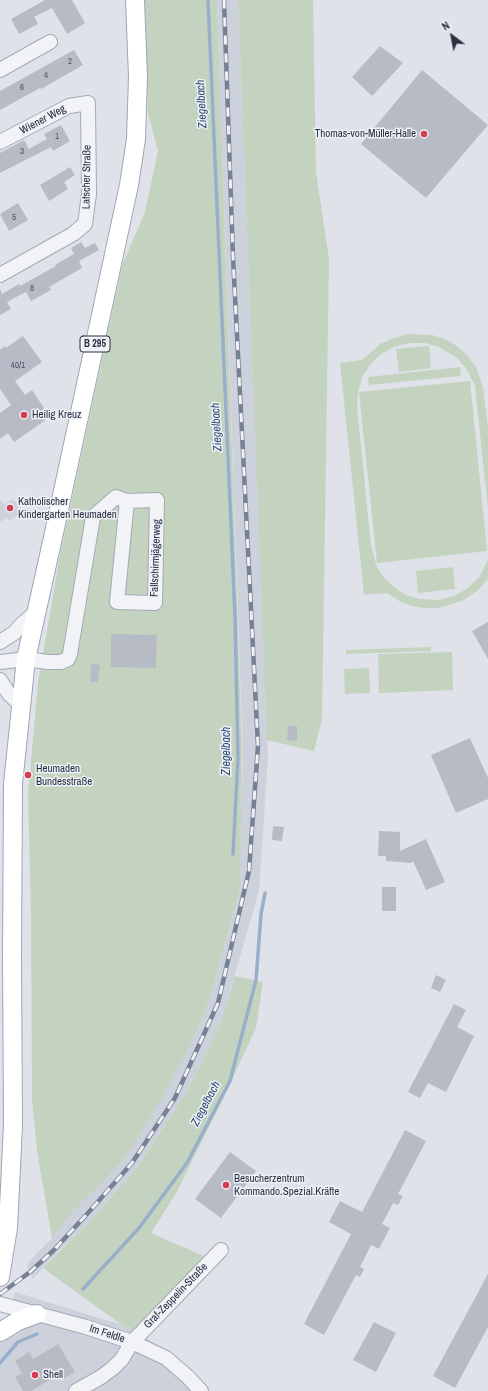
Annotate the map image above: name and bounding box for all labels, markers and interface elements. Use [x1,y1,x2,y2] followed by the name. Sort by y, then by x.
[432,16,472,56] north arrow
[439,18,452,33] text: N
[68,57,72,67] house number: 2
[44,71,48,81] house number: 4
[194,79,210,129] water label: Ziegelbach
[20,83,24,93] house number: 6
[18,102,68,138] street label: Wiener Weg
[315,127,416,141] place label: Thomas-von-Müller-Halle
[419,129,429,139] marker: Thomas-von-Müller-Halle
[55,132,59,142] house number: 1
[80,145,94,209] street label: Latscher Straße
[20,147,24,157] house number: 3
[12,213,16,223] house number: 5
[30,284,34,294] house number: 8
[80,336,110,352] road number: B 295
[11,361,25,371] house number: 40/1
[209,402,225,452] water label: Ziegelbach
[32,408,82,422] place label: Heilig Kreuz
[19,410,29,420] marker: Heilig Kreuz
[18,495,117,521] place label: Katholischer Kindergarten Heumaden
[5,503,15,513] marker: Katholischer Kindergarten Heumaden
[148,519,164,597] street label: Fallschirmjägerweg
[220,727,234,775] water label: Ziegelbach
[36,762,92,788] place label: Heumaden Bundesstraße
[23,770,33,780] marker: Heumaden Bundesstraße
[188,1079,224,1129] water label: Ziegelbach
[234,1172,339,1198] place label: Besucherzentrum Kommando.Spezial.Kräfte
[221,1180,231,1190] marker: Besucherzentrum Kommando.Spezial.Kräfte
[141,1261,211,1331] street label: Graf-Zeppelin-Straße
[88,1322,126,1346] street label: Im Feldle
[43,1368,63,1382] place label: Shell
[30,1370,40,1380] marker: Shell

